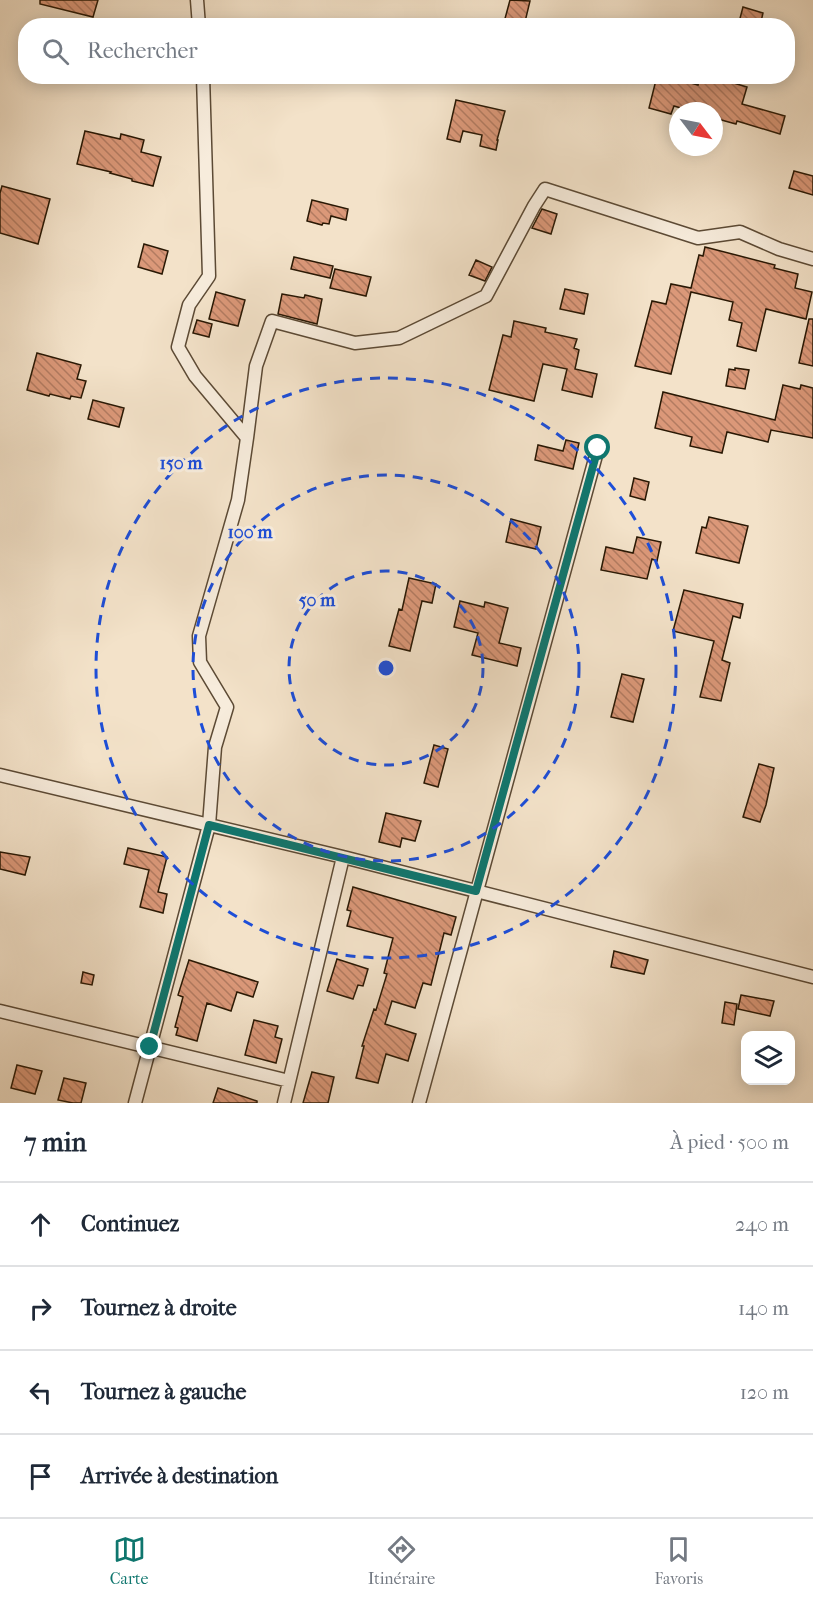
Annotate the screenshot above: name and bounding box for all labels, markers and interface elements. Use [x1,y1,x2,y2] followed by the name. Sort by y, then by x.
[18,18,795,84] search box
[39,35,72,68] icon: search
[87,38,198,64] text: Rechercher
[669,102,723,156] north arrow
[584,434,610,460] route start
[160,453,203,474] text: 150 m
[227,522,274,543] text: 100 m
[299,590,336,611] text: 50 m
[376,658,396,678] centre of rings
[741,1031,795,1085] map controls
[741,1031,795,1085] button: layers
[136,1033,162,1059] route end
[24,1127,87,1158] text: 7 min
[670,1131,789,1154] text: À pied · 500 m
[24,1208,57,1241] icon: ahead
[81,1211,179,1237] text: Continuez
[735,1213,789,1236] text: 240 m
[24,1292,57,1325] icon: right
[81,1295,237,1321] text: Tournez à droite
[738,1297,789,1320] text: 140 m
[24,1376,57,1409] icon: left
[81,1379,246,1405] text: Tournez à gauche
[740,1381,789,1404] text: 120 m
[24,1460,57,1493] icon: arrive
[81,1463,278,1489] text: Arrivée à destination
[110,1533,148,1588] tab: Carte
[368,1533,435,1588] tab: Itinéraire
[655,1533,703,1588] tab: Favoris

